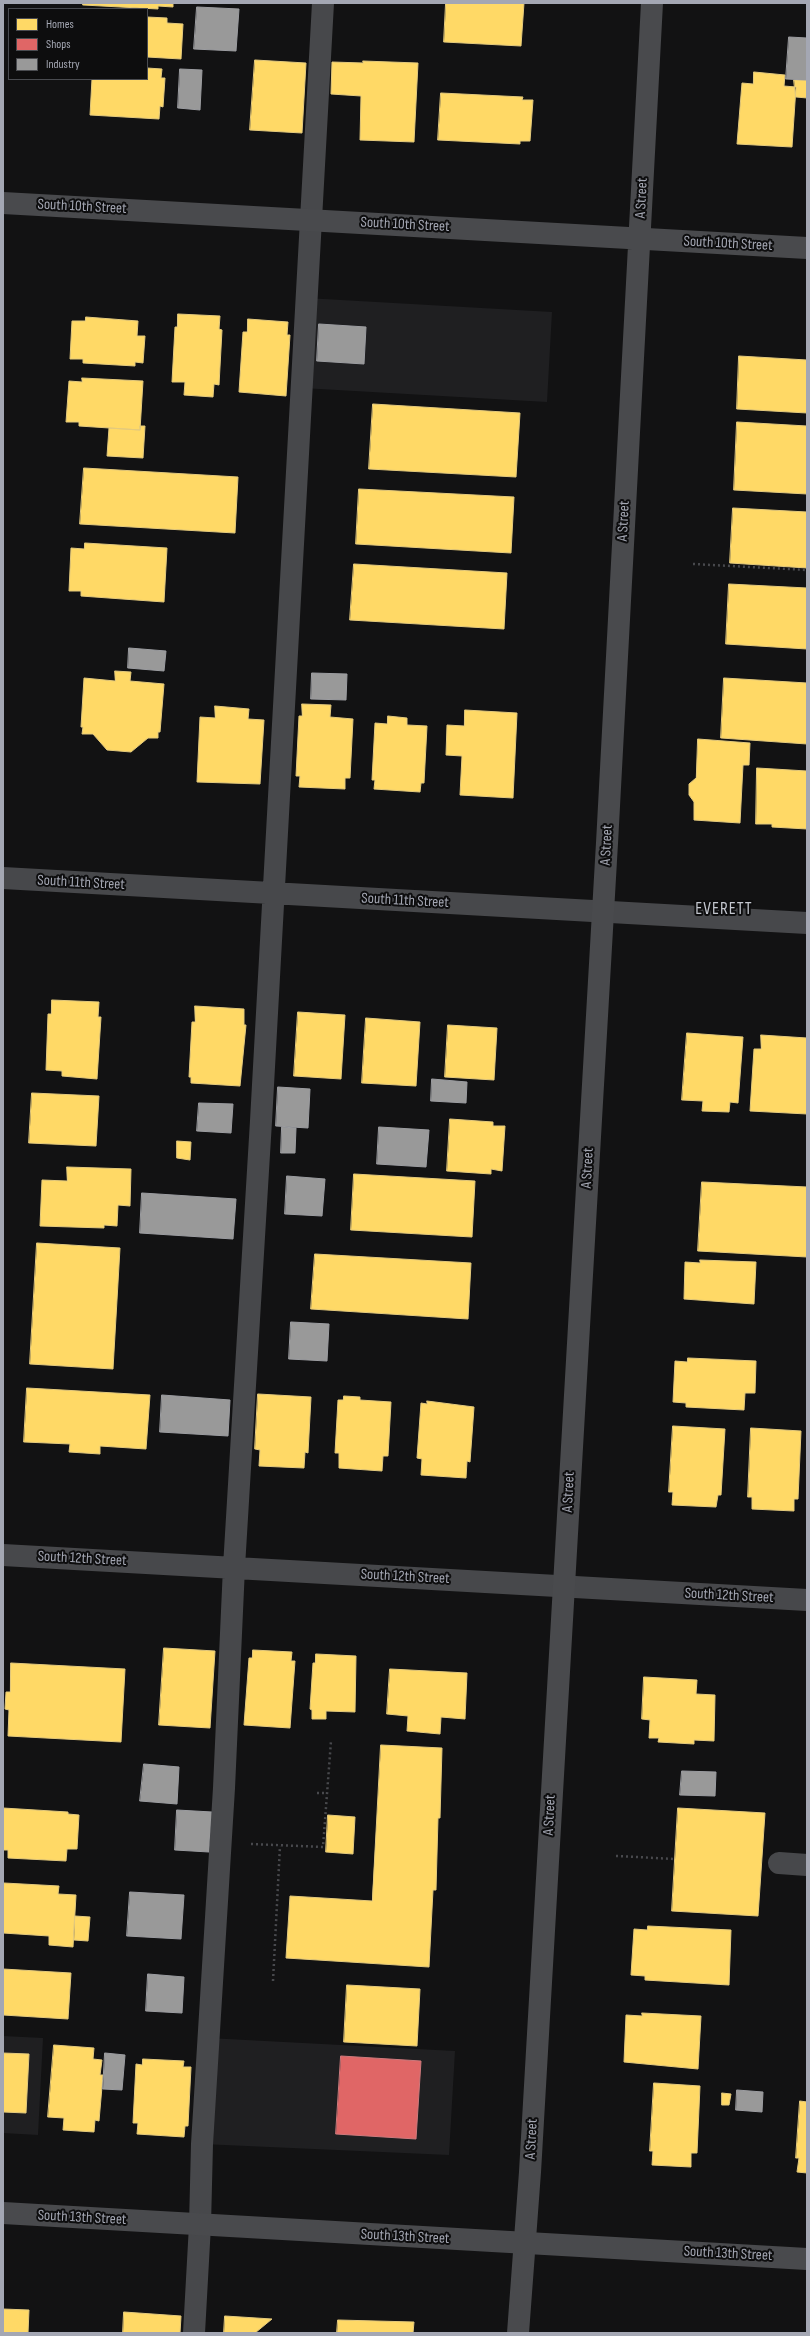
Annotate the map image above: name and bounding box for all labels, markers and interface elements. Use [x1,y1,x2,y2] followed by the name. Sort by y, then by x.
[8,8,148,80] legend
[46,17,74,32] text: Homes
[46,37,71,52] text: Shops
[46,57,80,72] text: Industry
[632,177,652,219] street label: A Street
[37,196,127,218] street label: South 10th Street
[360,214,450,236] street label: South 10th Street
[683,233,773,255] street label: South 10th Street
[614,500,634,542] street label: A Street
[597,824,617,866] street label: A Street
[37,872,125,894] street label: South 11th Street
[361,890,449,912] street label: South 11th Street
[695,900,753,920] district label: EVERETT
[578,1147,598,1189] street label: A Street
[559,1471,579,1513] street label: A Street
[37,1548,127,1570] street label: South 12th Street
[360,1566,450,1588] street label: South 12th Street
[684,1585,774,1607] street label: South 12th Street
[540,1794,560,1836] street label: A Street
[522,2118,542,2160] street label: A Street
[37,2207,127,2229] street label: South 13th Street
[360,2226,450,2248] street label: South 13th Street
[683,2243,773,2265] street label: South 13th Street

